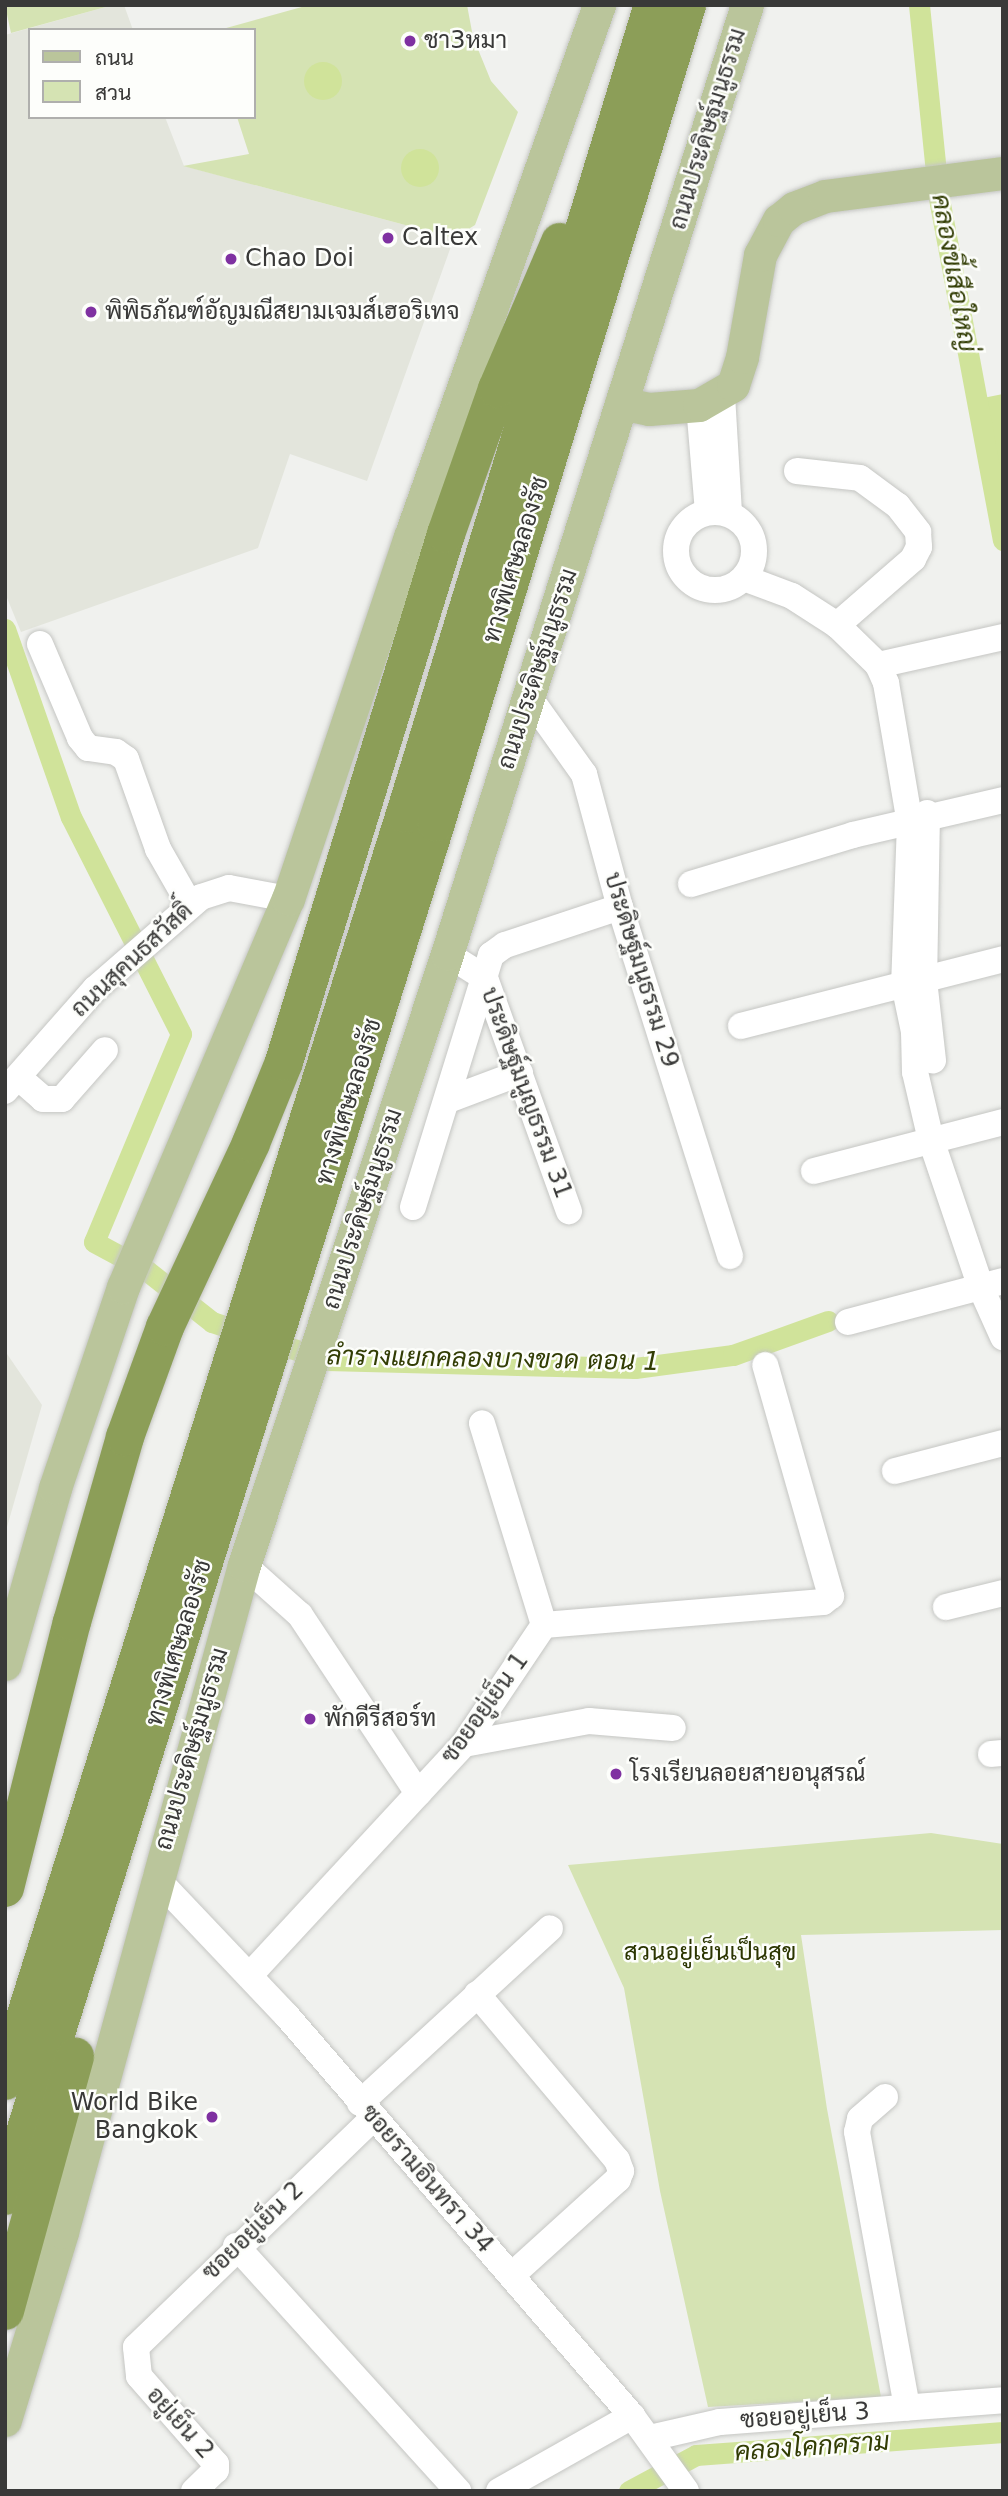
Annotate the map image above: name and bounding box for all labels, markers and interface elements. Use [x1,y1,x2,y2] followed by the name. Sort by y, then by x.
[664,25,752,233] street label: ถนนประดิษฐ์มนูธรรม
[424,27,507,55] place label: ชา3หมา
[28,28,256,119] legend
[402,33,418,49] marker: ชา3หมา
[95,46,134,70] text: ถนน
[95,81,131,105] text: สวน
[925,192,983,354] water label: คลองขี้เสือใหญ่
[402,224,478,252] place label: Caltex
[380,230,396,246] marker: Caltex
[245,245,354,273] place label: Chao Doi
[223,251,239,267] marker: Chao Doi
[105,298,460,326] place label: พิพิธภัณฑ์อัญมณีสยามเจมส์เฮอริเทจ
[83,304,99,320] marker: พิพิธภัณฑ์อัญมณีสยามเจมส์เฮอริเทจ
[477,473,555,647] street label: ทางพิเศษฉลองรัช
[492,565,584,773] street label: ถนนประดิษฐ์มนูธรรม
[598,869,684,1071] street label: ประดิษฐ์มนูธรรม 29
[65,896,199,1024] street label: ถนนสุคนธสวัสดิ์
[474,983,578,1203] street label: ประดิษฐ์มนูญธรรม 31
[310,1015,388,1189] street label: ทางพิเศษฉลองรัช
[317,1105,409,1313] street label: ถนนประดิษฐ์มนูธรรม
[326,1340,660,1378] water label: ลำรางแยกคลองบางขวด ตอน 1
[140,1556,218,1730] street label: ทางพิเศษฉลองรัช
[149,1645,235,1853] street label: ถนนประดิษฐ์มนูธรรม
[435,1647,535,1769] street label: ซอยอยู่เย็น 1
[324,1705,436,1733] place label: พักดีรีสอร์ท
[302,1711,318,1727] marker: พักดีรีสอร์ท
[630,1760,866,1788] place label: โรงเรียนลอยสายอนุสรณ์
[608,1766,624,1782] marker: โรงเรียนลอยสายอนุสรณ์
[624,1939,796,1967] park label: สวนอยู่เย็นเป็นสุข
[71,2089,198,2145] place label: World Bike Bangkok
[355,2099,499,2259] street label: ซอยรามอินทรา 34
[204,2109,220,2125] marker: World Bike Bangkok
[196,2176,310,2286] street label: ซอยอยู่เย็น 2
[140,2381,220,2465] street label: อยู่เย็น 2
[739,2397,871,2435] street label: ซอยอยู่เย็น 3
[734,2426,890,2468] water label: คลองโคกคราม

